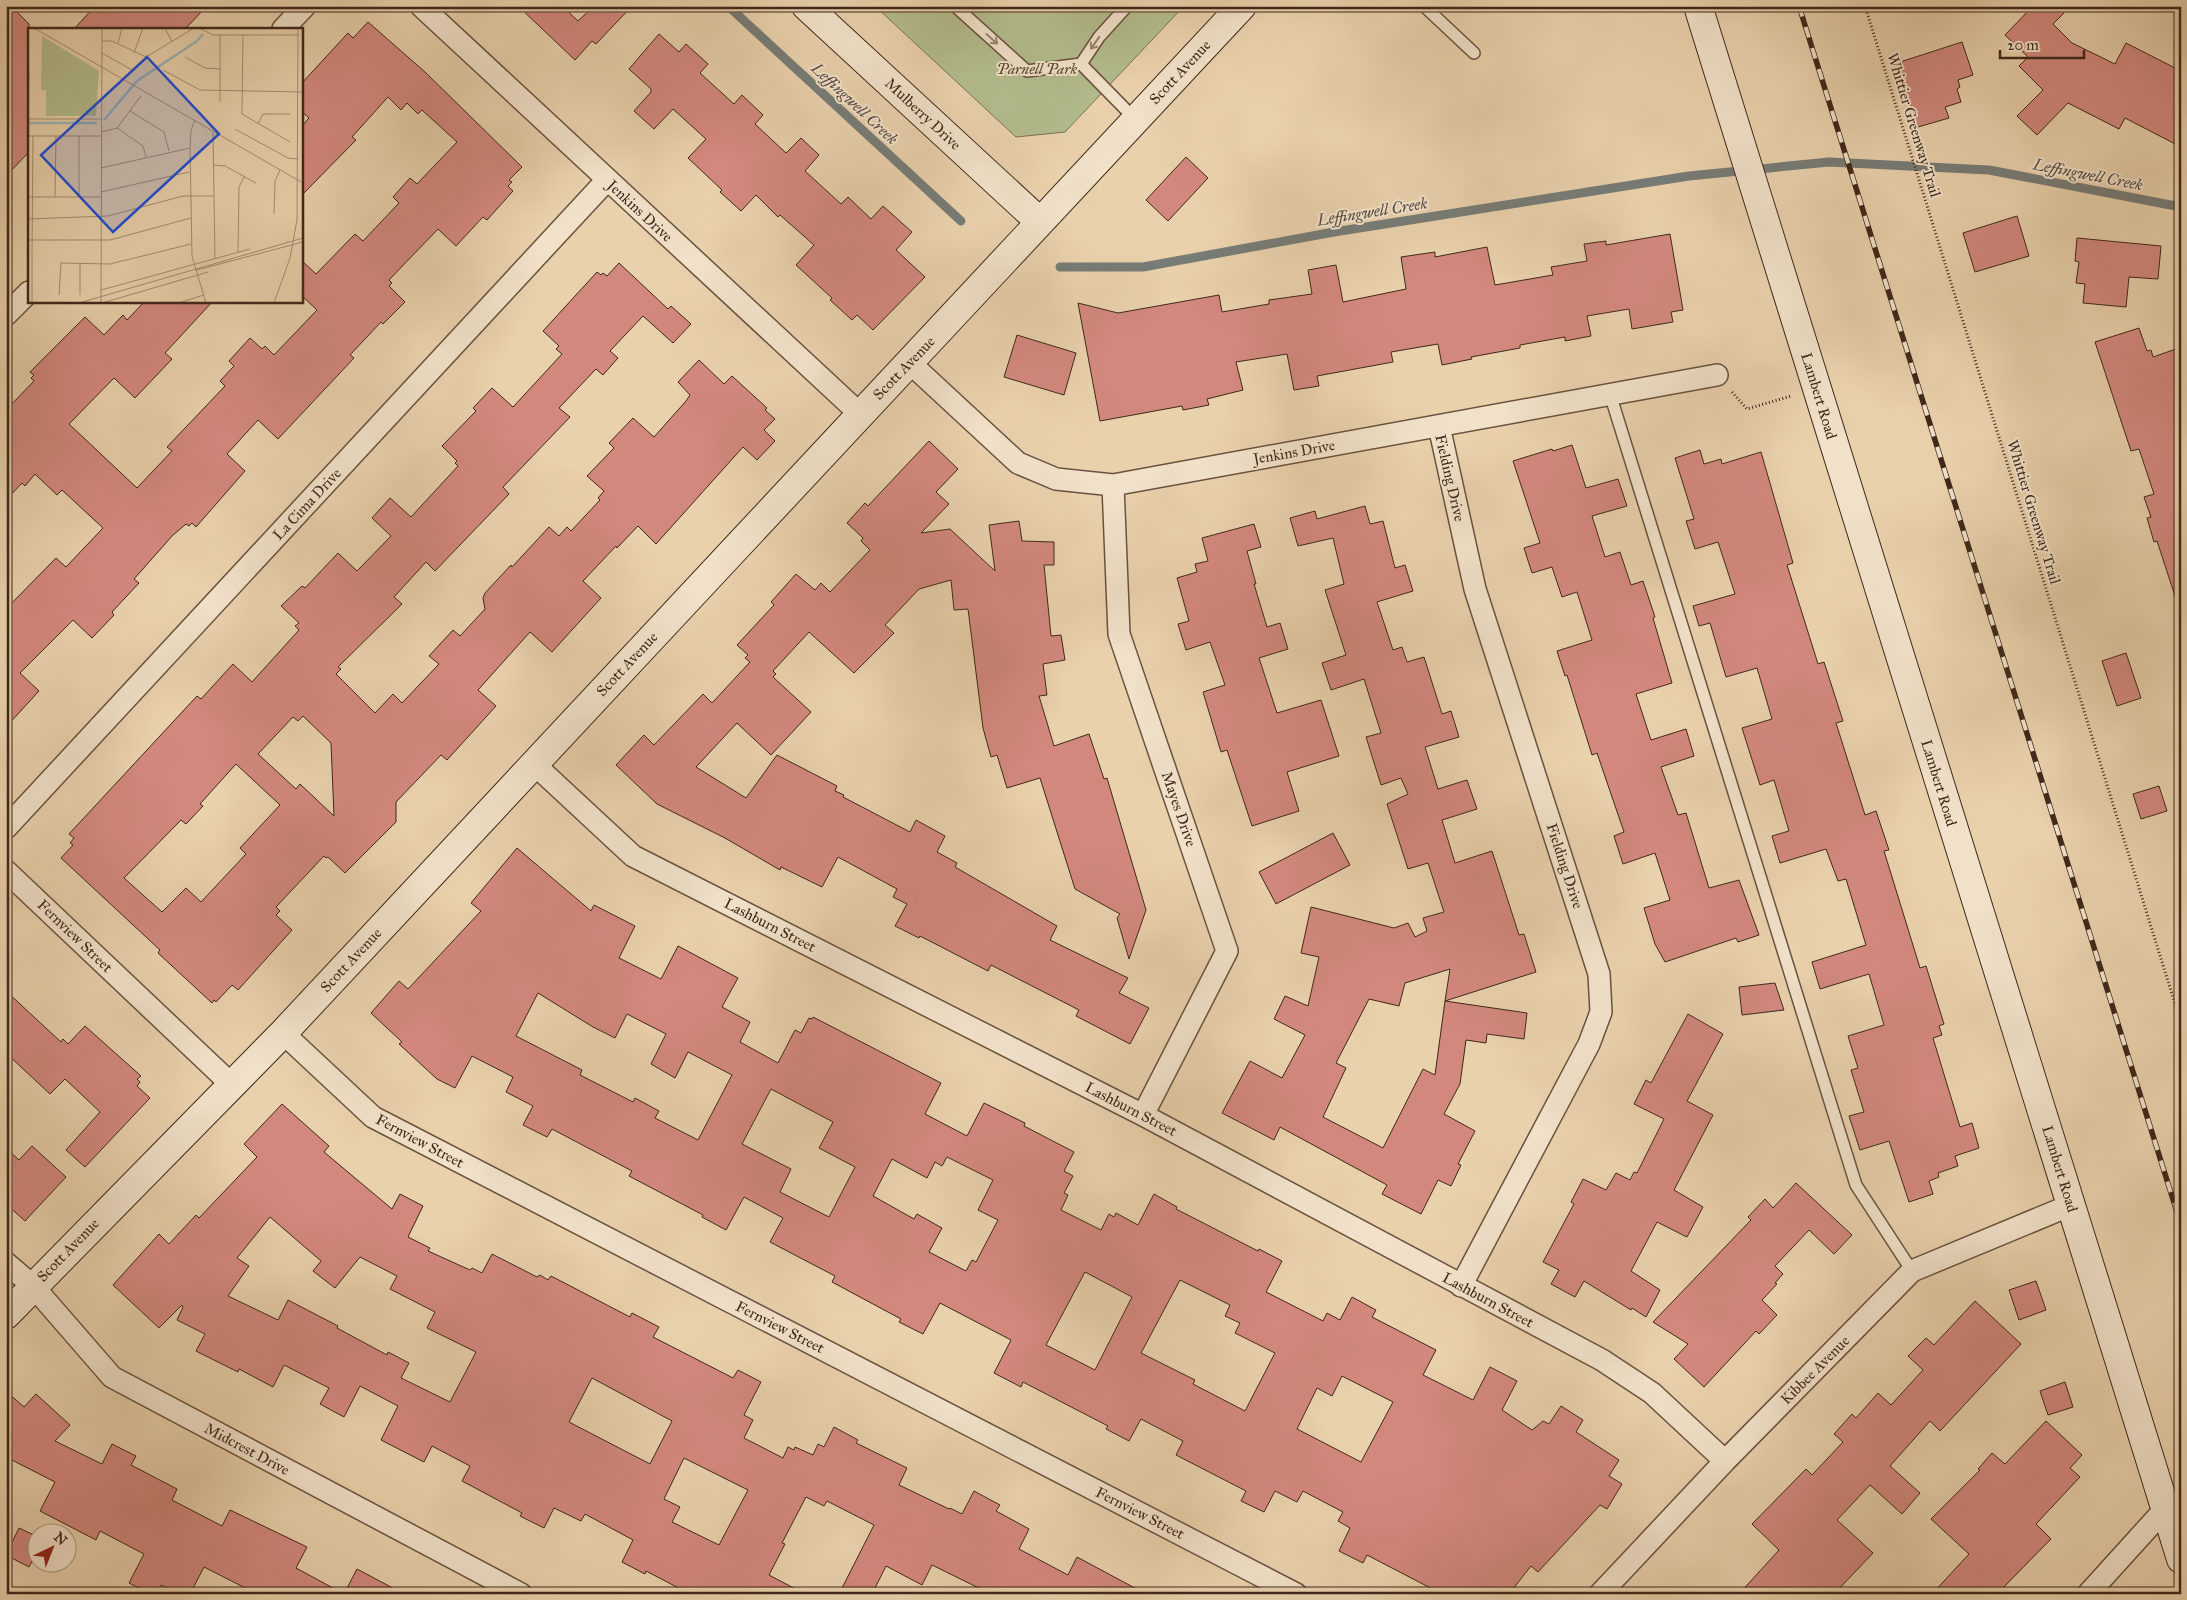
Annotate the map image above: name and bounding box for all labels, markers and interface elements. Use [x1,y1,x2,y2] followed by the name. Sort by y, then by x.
[28,28,302,302] inset map
[2000,28,2083,60] scale bar
[985,33,998,45] one-way arrow
[1090,36,1100,50] one-way arrow
[1146,36,1214,108] street label: Scott Avenue
[2007,36,2039,54] text: 20 m
[1884,51,1945,200] street label: Whittier Greenway Trail
[807,58,902,148] water label: Leffingwell Creek
[997,60,1077,78] park label: Parnell Park
[881,74,965,154] street label: Mulberry Drive
[2030,154,2144,194] water label: Leffingwell Creek
[601,175,676,247] street label: Jenkins Drive
[1315,193,1429,230] water label: Leffingwell Creek
[869,332,939,404] street label: Scott Avenue
[1797,351,1841,442] street label: Lambert Road
[1431,433,1469,523] street label: Fielding Drive
[1250,436,1336,469] street label: Jenkins Drive
[2004,438,2065,587] street label: Whittier Greenway Trail
[269,464,345,544] street label: La Cima Drive
[593,628,661,700] street label: Scott Avenue
[1917,738,1961,829] street label: Lambert Road
[1158,769,1200,849] street label: Mayes Drive
[1543,821,1587,911] street label: Fielding Drive
[721,894,820,956] street label: Lashburn Street
[34,896,117,977] street label: Fernview Street
[317,924,385,996] street label: Scott Avenue
[1082,1078,1181,1140] street label: Lashburn Street
[373,1110,468,1172] street label: Fernview Street
[2038,1124,2082,1215] street label: Lambert Road
[33,1214,103,1286] street label: Scott Avenue
[1439,1268,1537,1332] street label: Lashburn Street
[733,1297,828,1357] street label: Fernview Street
[1777,1332,1853,1408] street label: Kibbee Avenue
[201,1419,293,1479] street label: Midcrest Drive
[1093,1483,1188,1543] street label: Fernview Street
[28,1522,78,1572] north arrow
[50,1529,71,1549] text: N

